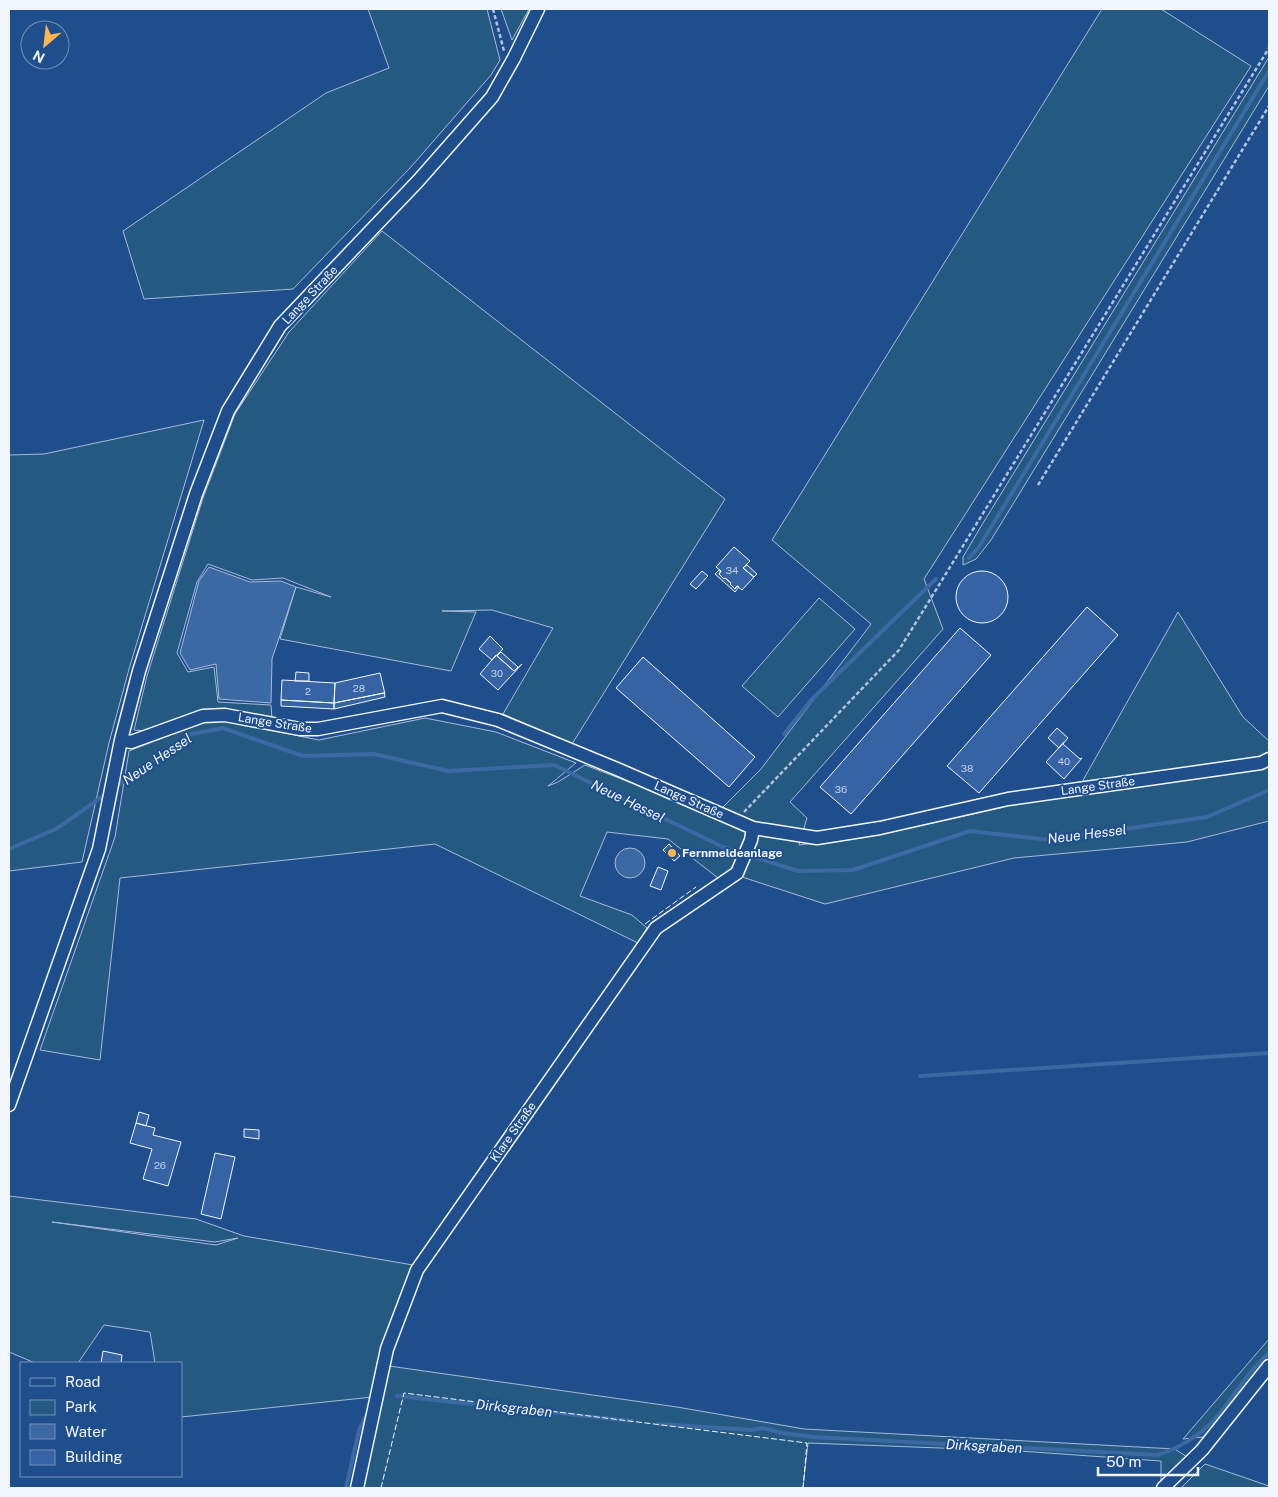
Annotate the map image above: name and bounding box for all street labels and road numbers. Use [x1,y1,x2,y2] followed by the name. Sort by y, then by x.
[279,263,341,327] street label: Lange Straße
[237,710,313,736] street label: Lange Straße
[1060,774,1136,798] street label: Lange Straße
[652,778,726,822] street label: Lange Straße
[487,1099,539,1165] street label: Klare Straße

